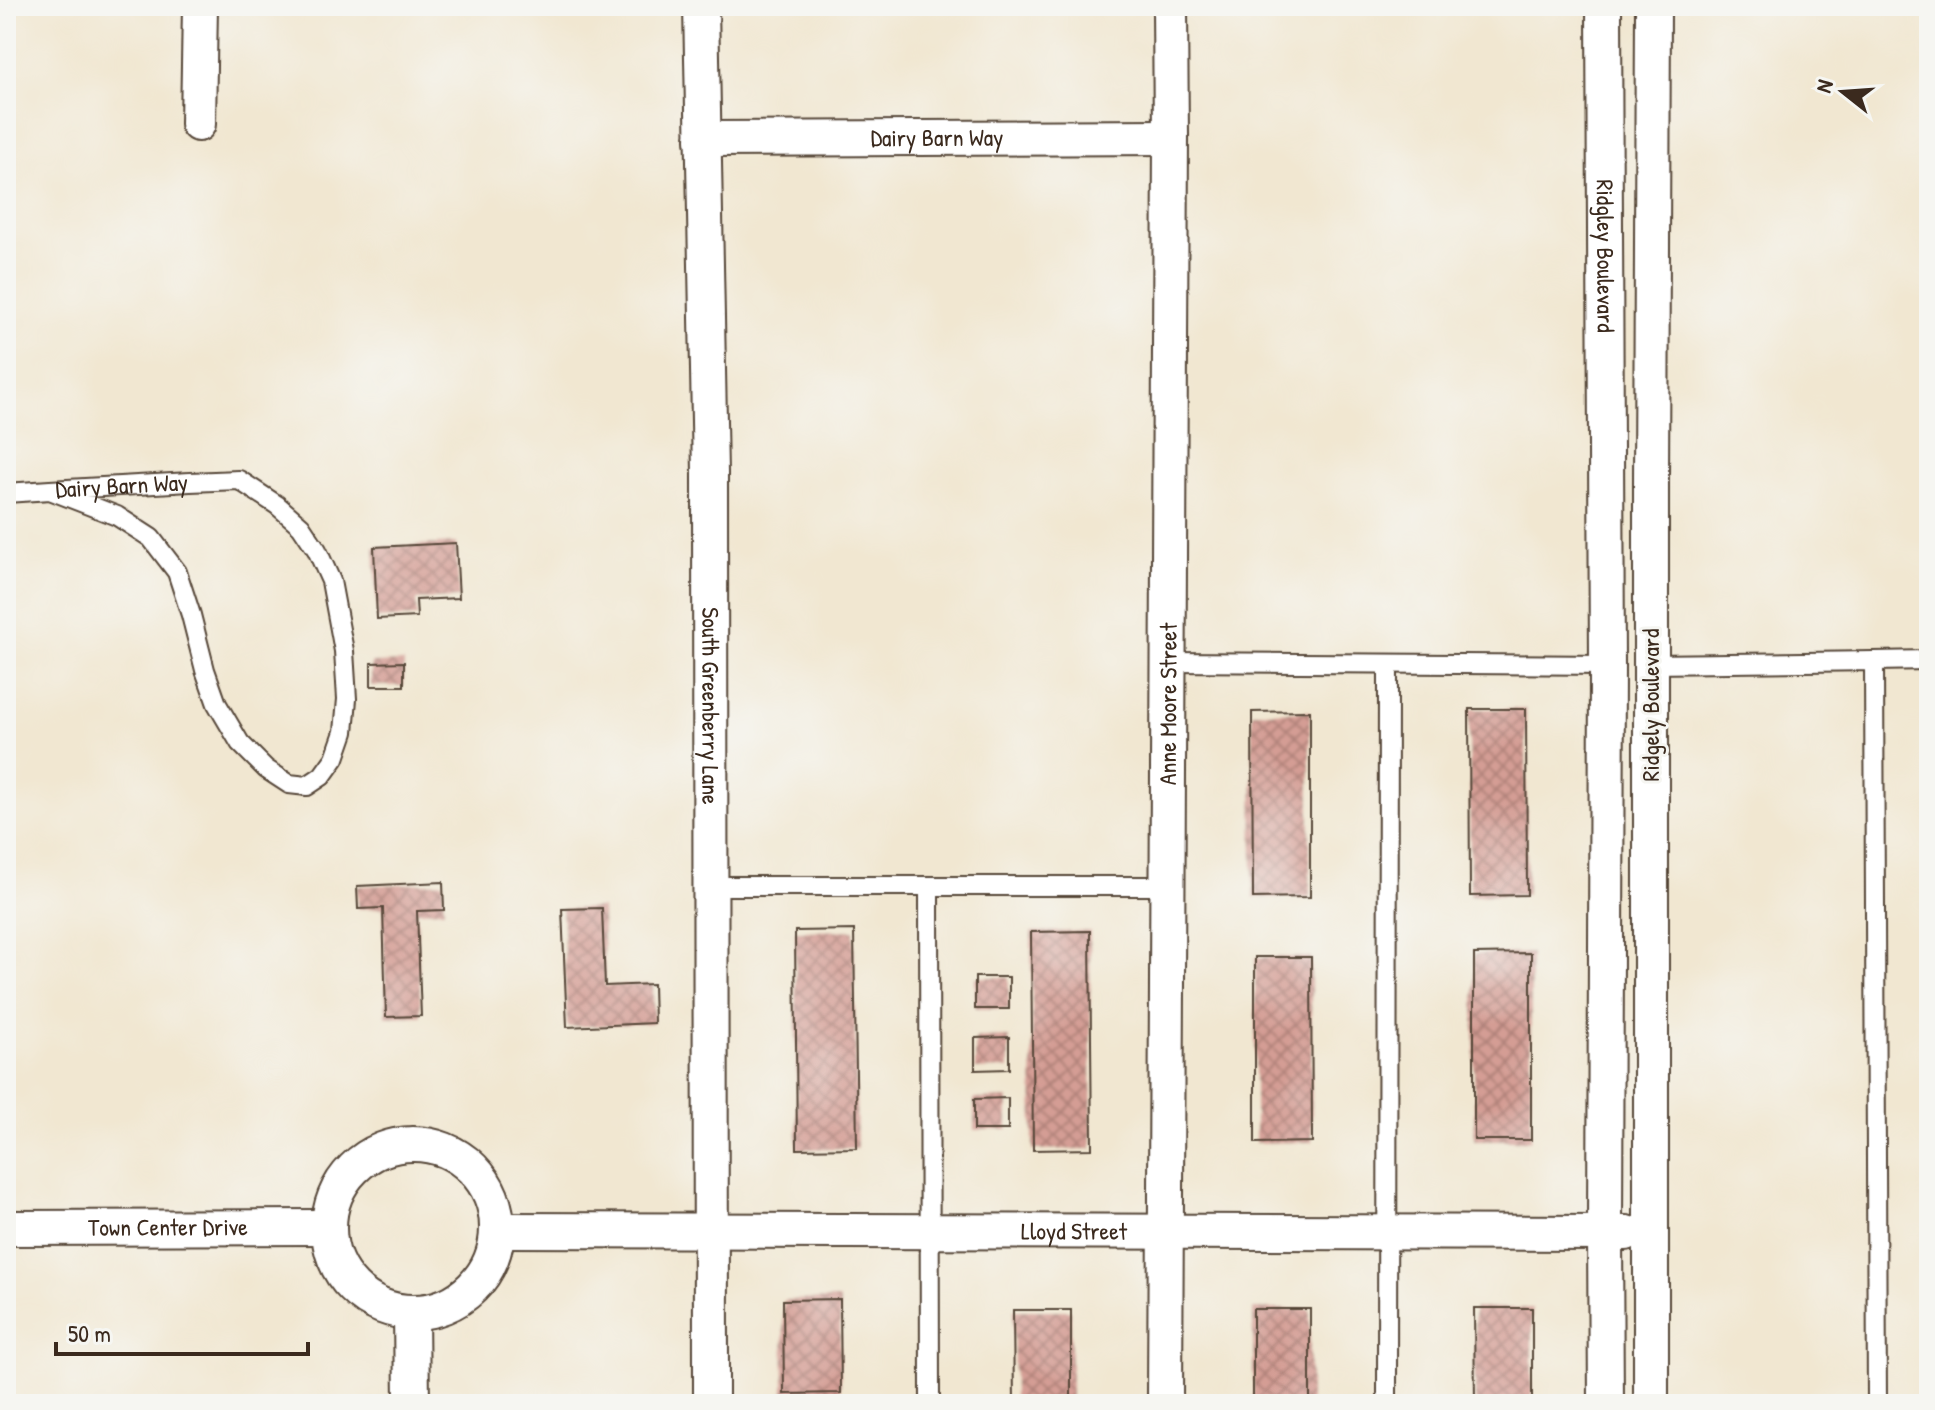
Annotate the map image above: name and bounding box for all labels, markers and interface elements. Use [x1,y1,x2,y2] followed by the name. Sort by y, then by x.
[1803,52,1883,132] north arrow
[1808,76,1840,96] text: N
[871,121,1003,153] street label: Dairy Barn Way
[1590,179,1622,333] street label: Ridgley Boulevard
[55,465,189,505] street label: Dairy Barn Way
[695,607,727,805] street label: South Greenberry Lane
[1151,622,1184,785] street label: Anne Moore Street
[1634,629,1666,781] street label: Ridgely Boulevard
[88,1210,248,1243] street label: Town Center Drive
[1021,1214,1128,1247] street label: Lloyd Street
[56,1306,308,1356] scale bar
[68,1317,111,1349] text: 50 m

